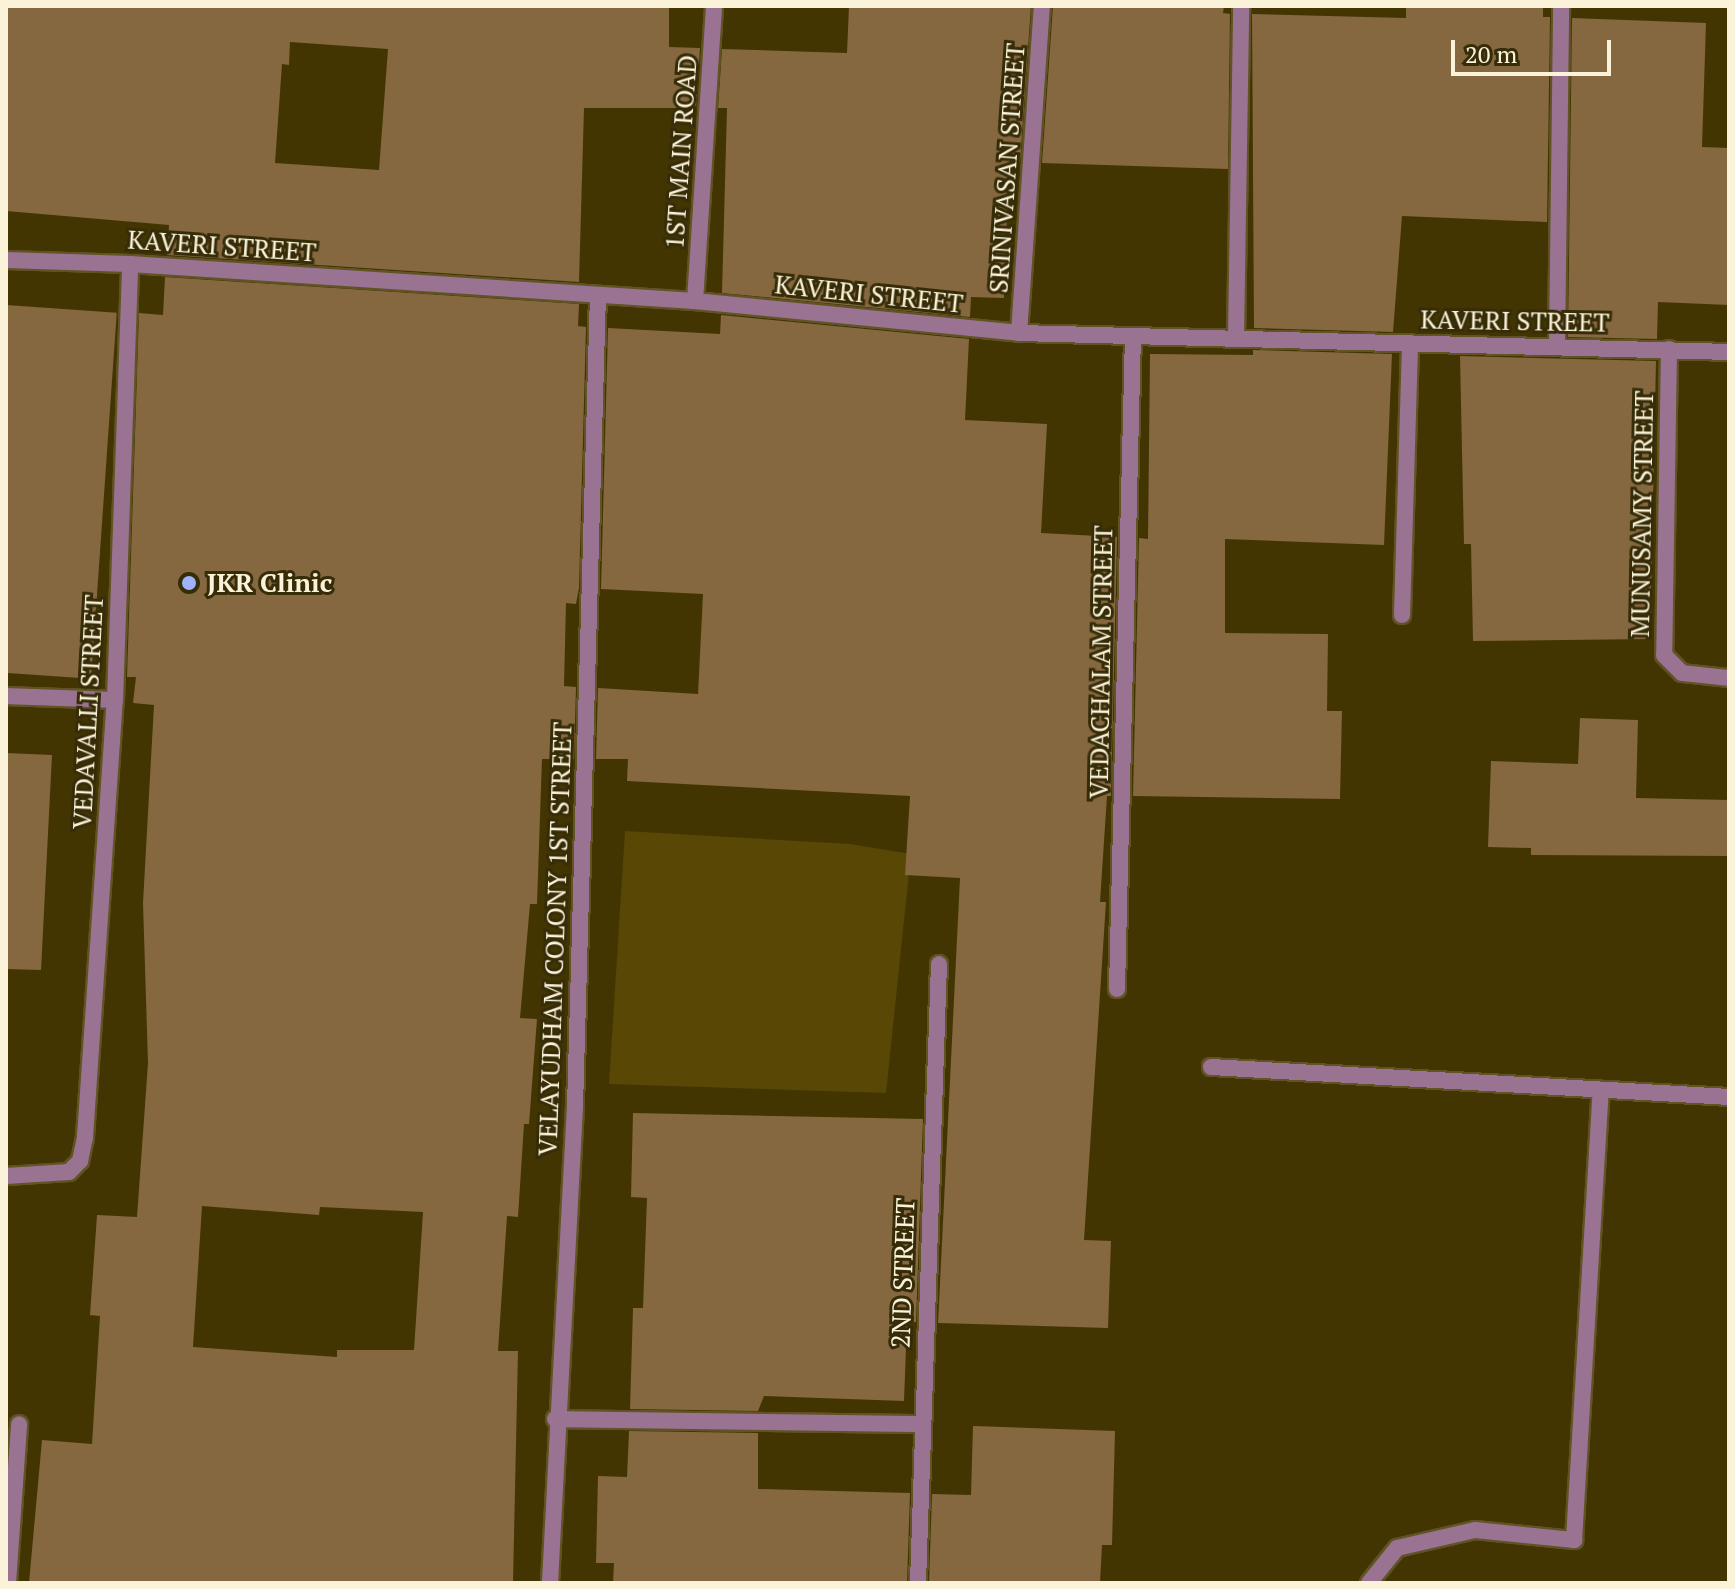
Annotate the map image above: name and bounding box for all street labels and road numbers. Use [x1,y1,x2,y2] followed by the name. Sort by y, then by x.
[983,42,1031,294] street label: SRINIVASAN STREET
[659,54,703,250] street label: 1ST MAIN ROAD
[127,224,317,268] street label: KAVERI STREET
[773,269,965,319] street label: KAVERI STREET
[1420,304,1610,338] street label: KAVERI STREET
[1624,390,1660,638] street label: MUNUSAMY STREET
[1083,525,1119,799] street label: VEDACHALAM STREET
[66,594,110,830] street label: VEDAVALLI STREET
[532,721,578,1157] street label: VELAYUDHAM COLONY 1ST STREET
[885,1197,921,1349] street label: 2ND STREET

